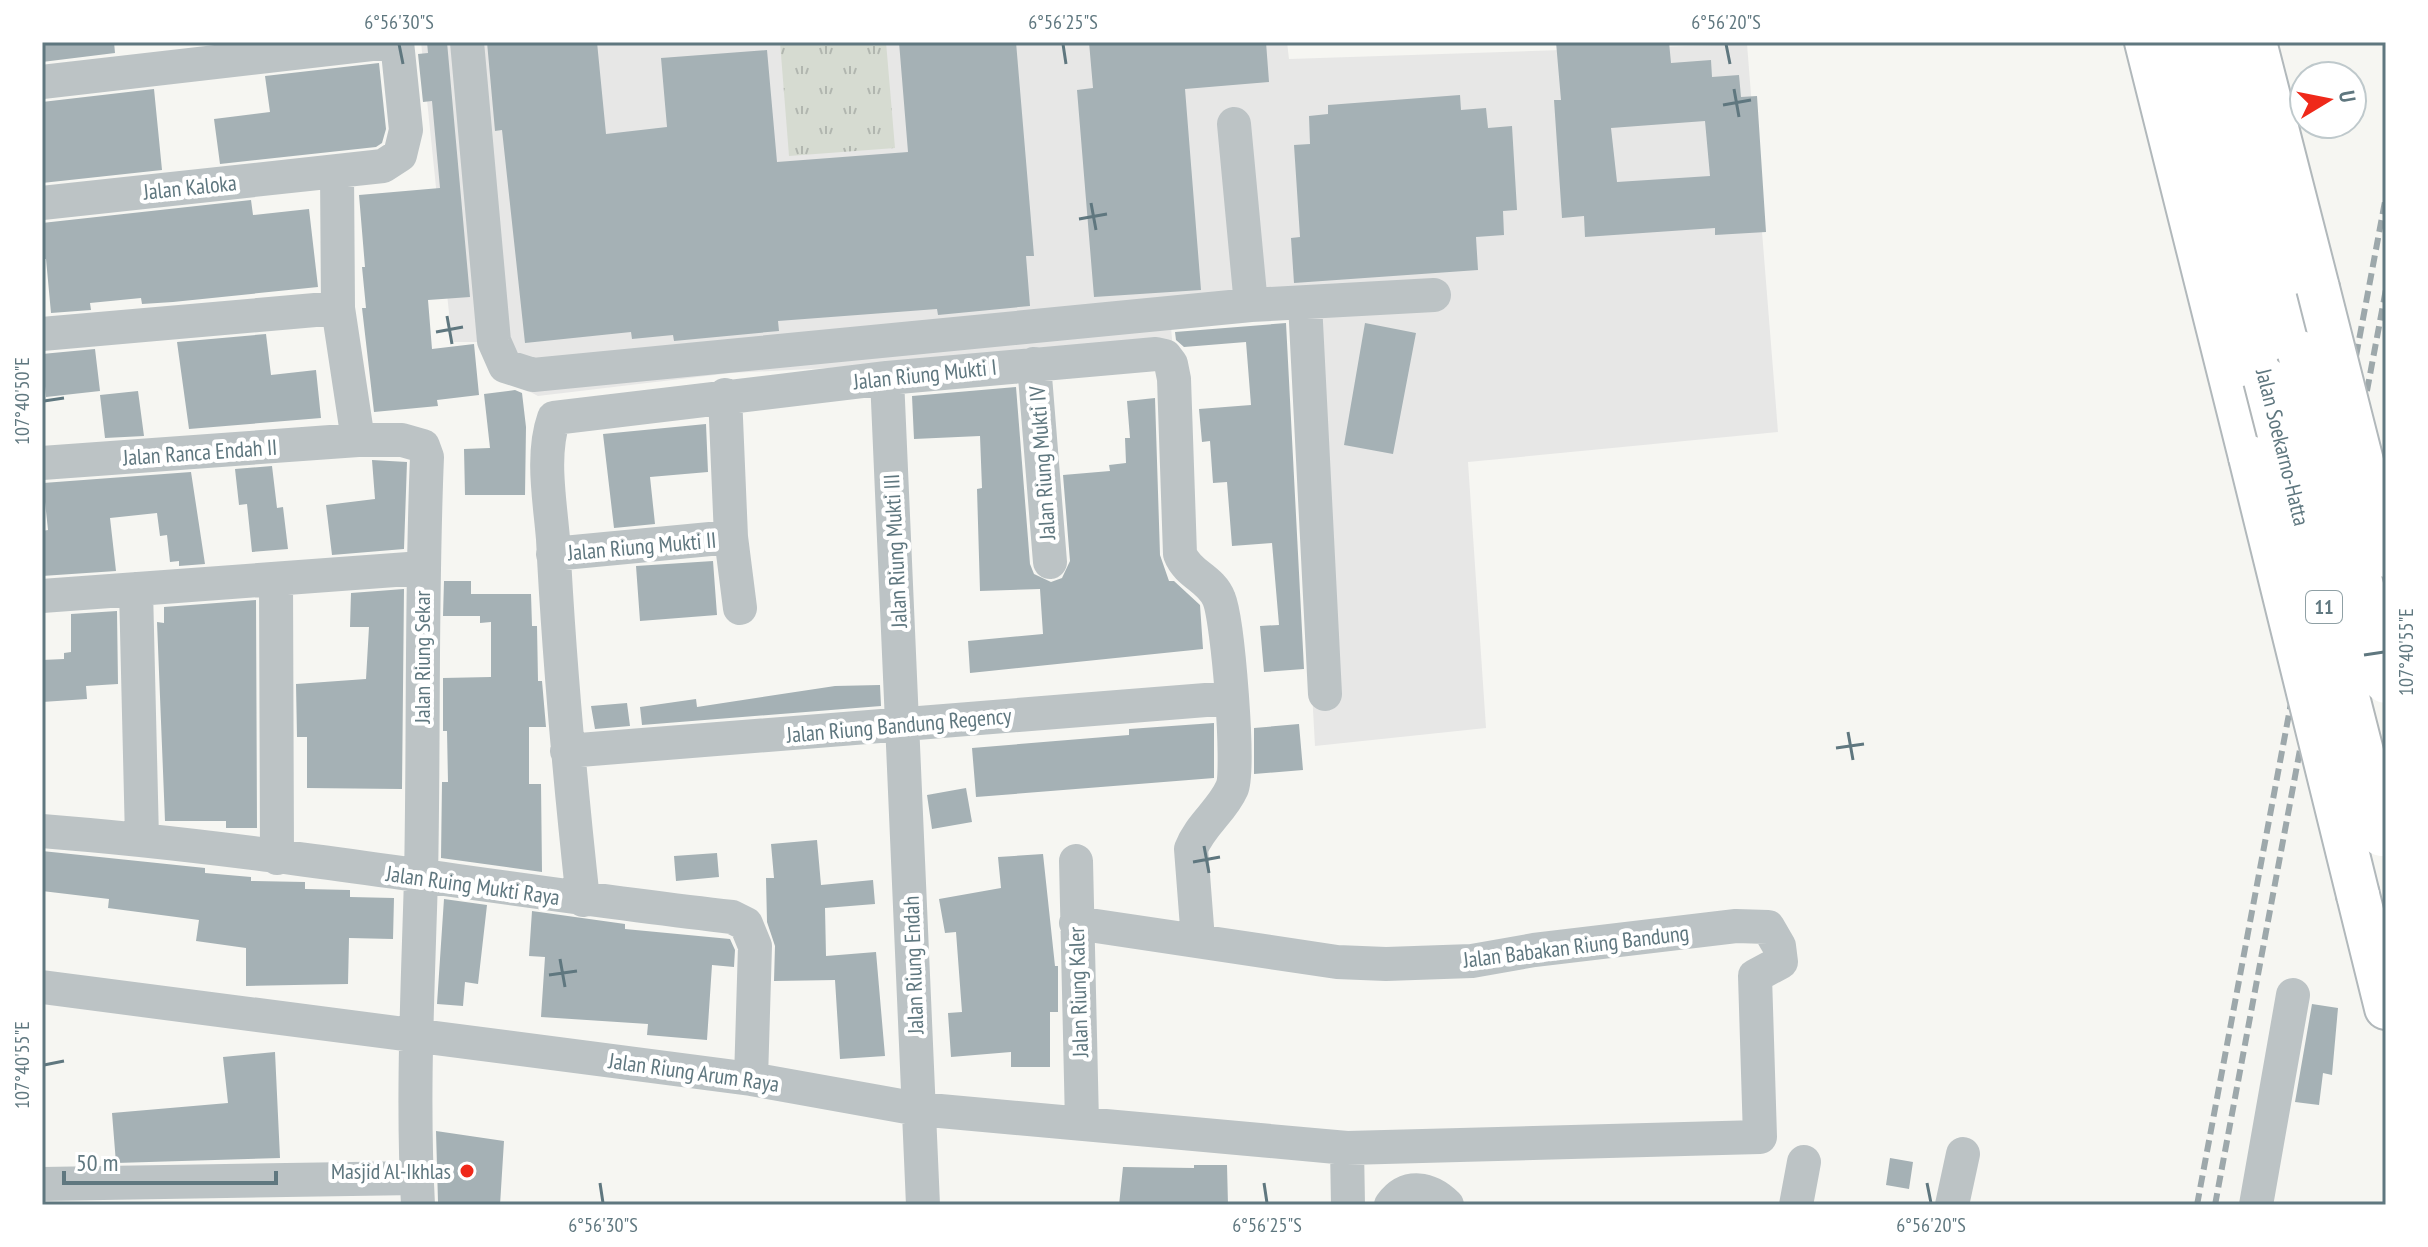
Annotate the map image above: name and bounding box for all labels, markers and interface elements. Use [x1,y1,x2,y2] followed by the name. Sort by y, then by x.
[364,9,434,35] text: 6°56'30"S
[1028,9,1098,35] text: 6°56'25"S
[1691,9,1761,35] text: 6°56'20"S
[2288,60,2368,140] north arrow
[2333,89,2362,105] text: U
[141,168,238,206] street label: Jalan Kaloka
[851,353,998,396] street label: Jalan Riung Mukti I
[9,357,35,445] text: 107°40'50"E
[2250,365,2316,528] street label: Jalan Soekarno-Hatta
[1023,384,1061,542] street label: Jalan Riung Mukti IV
[121,433,278,471] street label: Jalan Ranca Endah II
[877,473,913,630] street label: Jalan Riung Mukti III
[566,526,717,567] street label: Jalan Riung Mukti II
[408,591,436,724] street label: Jalan Riung Sekar
[2306,591,2342,623] road number: 11
[2393,608,2419,696] text: 107°40'55"E
[784,701,1013,749] street label: Jalan Riung Bandung Regency
[383,859,562,911] street label: Jalan Ruing Mukti Raya
[897,895,929,1036] street label: Jalan Riung Endah
[1460,918,1691,974] street label: Jalan Babakan Riung Bandung
[1062,926,1094,1059] street label: Jalan Riung Kaler
[9,1021,35,1109] text: 107°40'55"E
[606,1046,781,1098] street label: Jalan Riung Arum Raya
[64,1135,276,1185] scale bar
[76,1147,118,1178] text: 50 m
[331,1157,451,1185] place label: Masjid Al-Ikhlas
[458,1162,476,1180] marker: Masjid Al-Ikhlas
[568,1212,638,1238] text: 6°56'30"S
[1232,1212,1302,1238] text: 6°56'25"S
[1896,1212,1966,1238] text: 6°56'20"S

